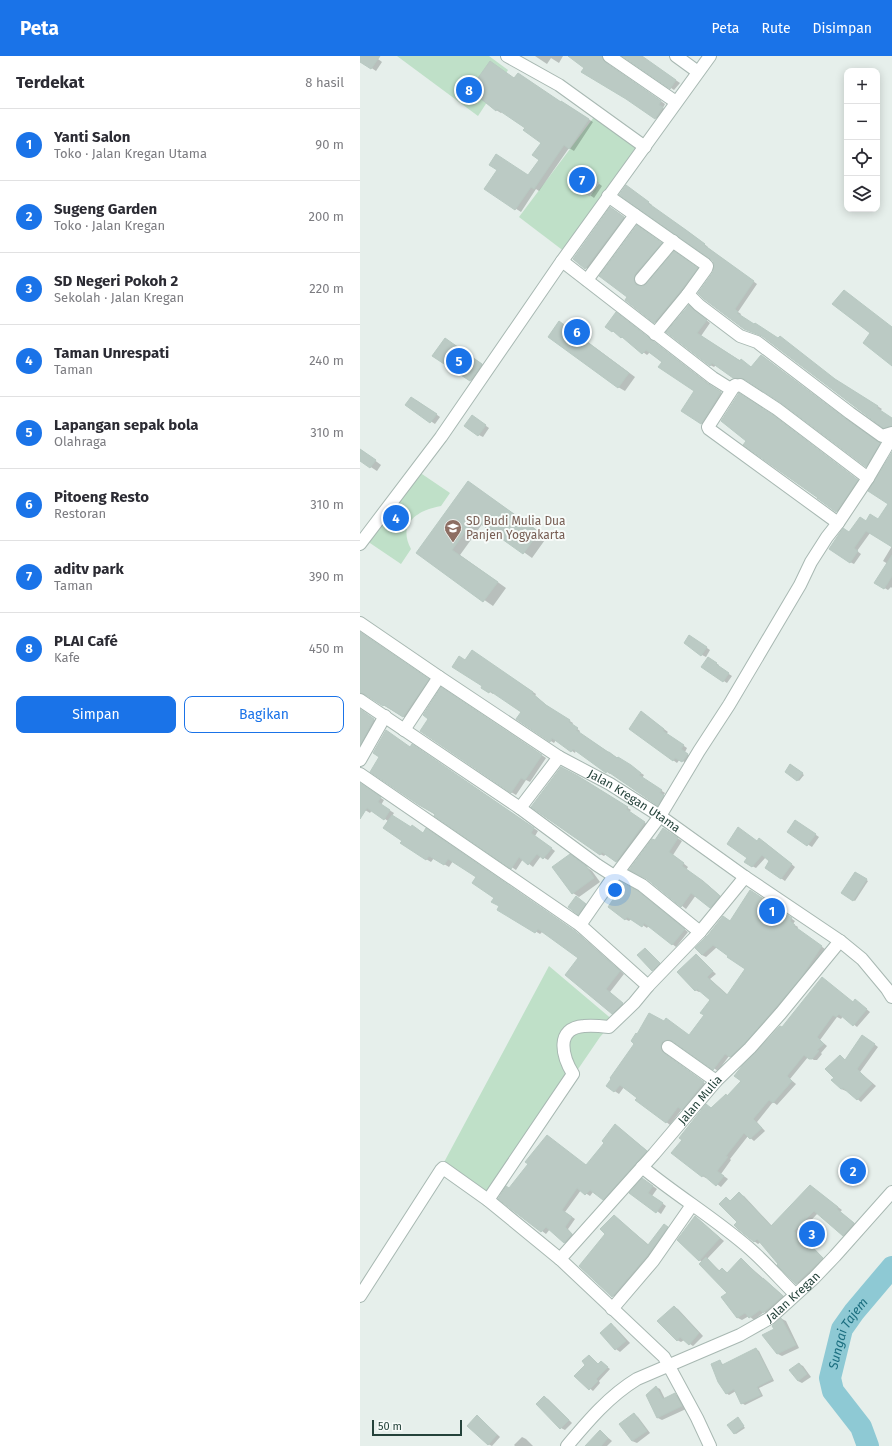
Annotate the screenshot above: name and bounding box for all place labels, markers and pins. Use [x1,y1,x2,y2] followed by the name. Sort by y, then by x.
[456,75,482,105] pin: 8
[569,165,595,195] pin: 7
[564,317,590,347] pin: 6
[446,346,472,376] pin: 5
[383,503,409,533] pin: 4
[466,514,566,542] place label: SD Budi Mulia Dua Panjen Yogyakarta
[443,518,463,543] school or university icon: SD Budi Mulia Dua Panjen Yogyakarta
[759,896,785,926] pin: 1
[840,1156,866,1186] pin: 2
[799,1219,825,1249] pin: 3

